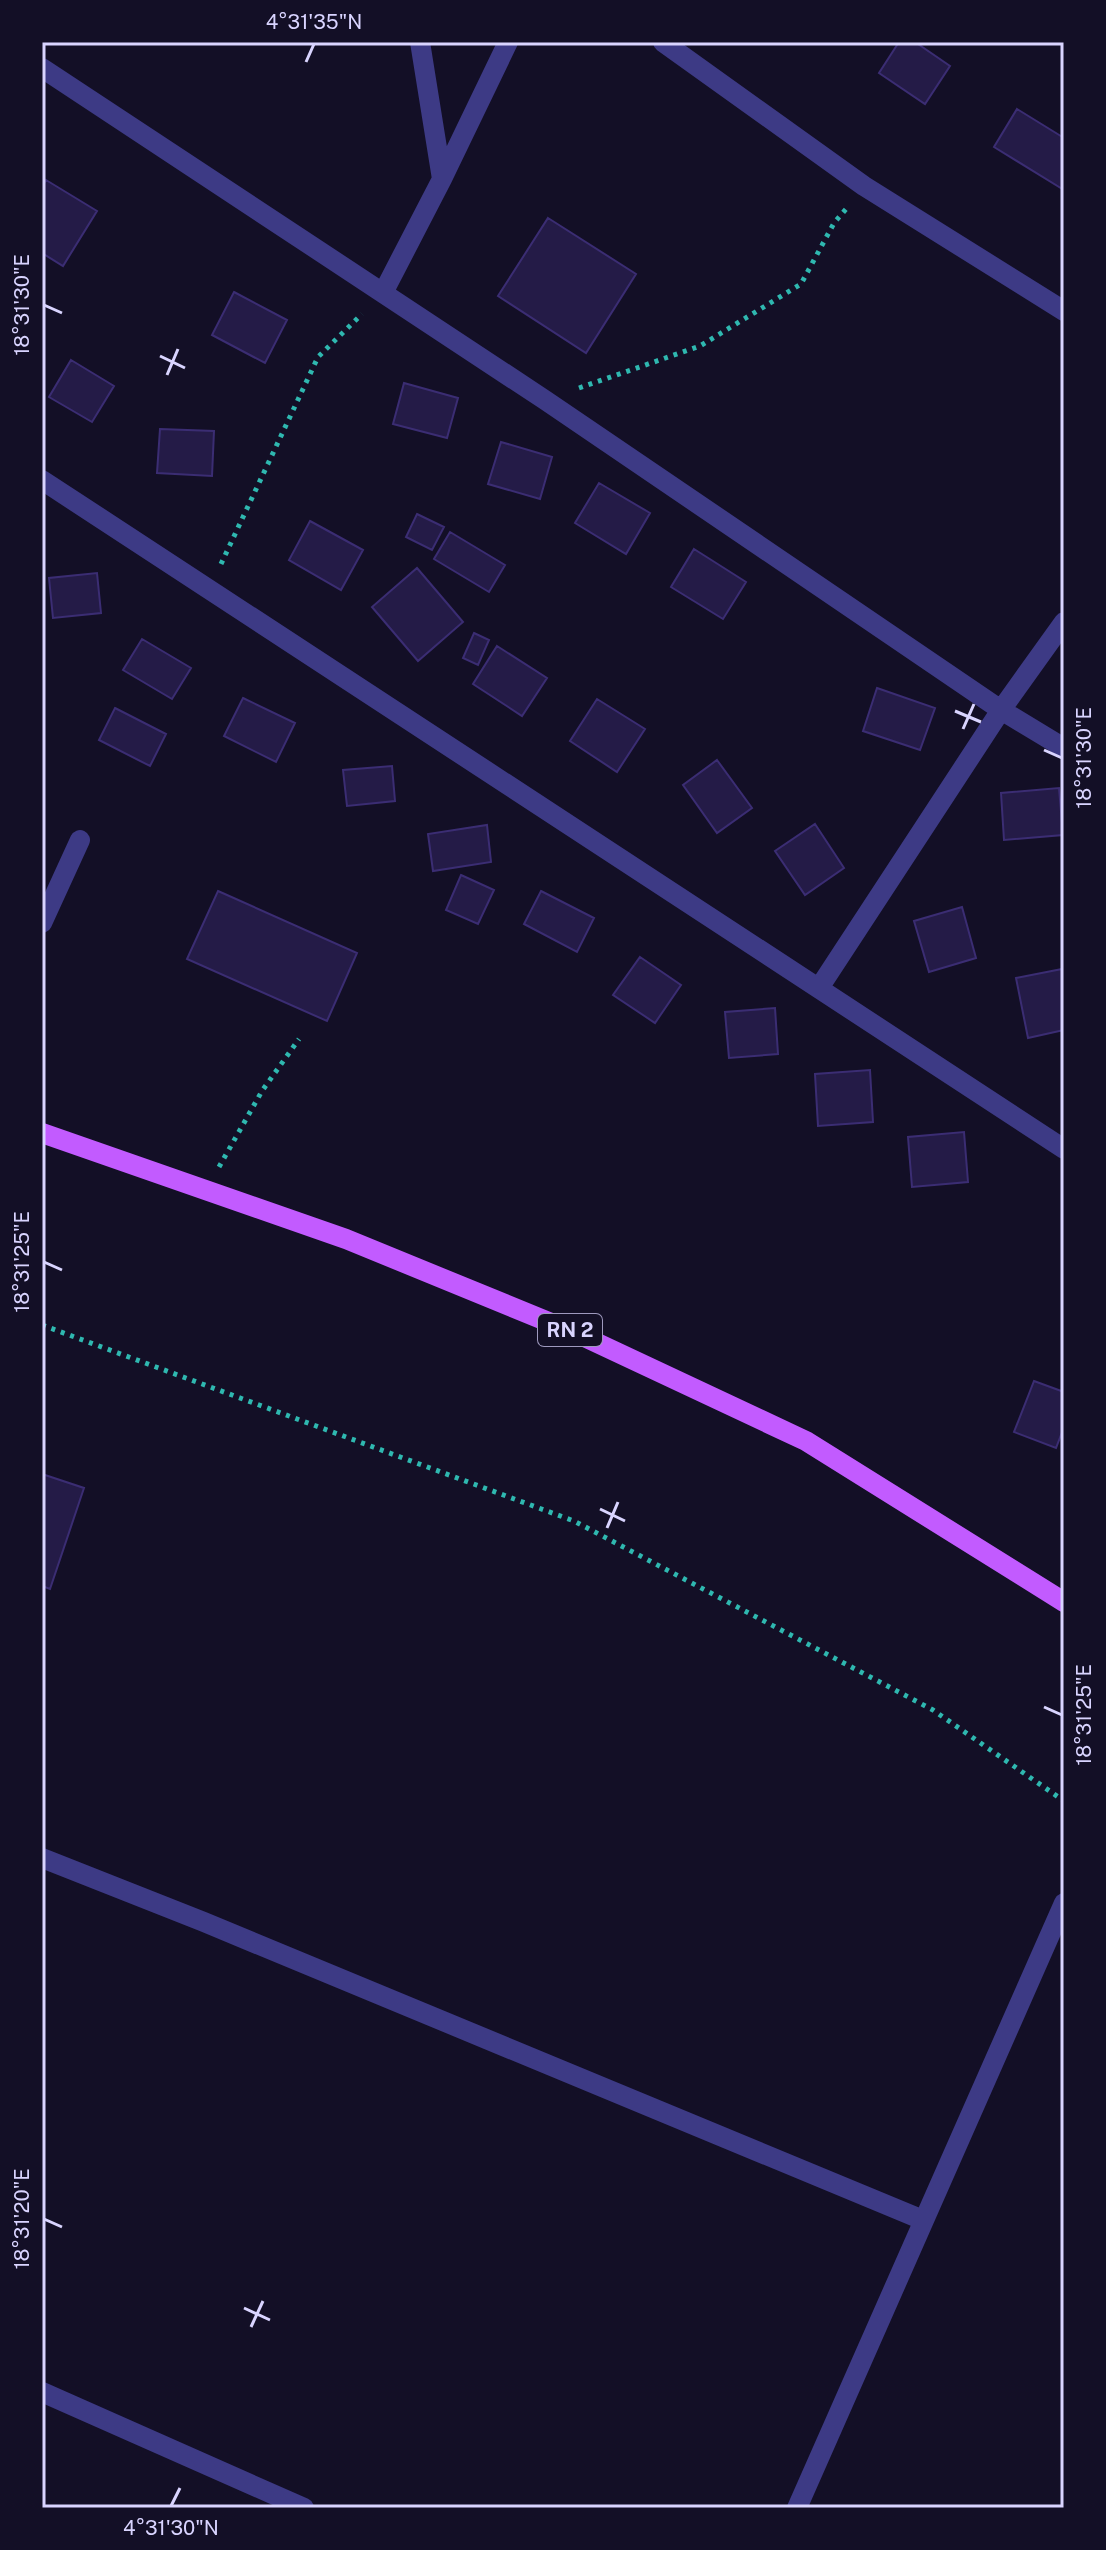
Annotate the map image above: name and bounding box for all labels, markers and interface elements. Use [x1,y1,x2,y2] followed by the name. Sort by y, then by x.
[266,10,362,34] text: 4°31'35"N
[10,254,34,356] text: 18°31'30"E
[1072,707,1096,809] text: 18°31'30"E
[10,1211,34,1313] text: 18°31'25"E
[538,1314,602,1346] road number: RN 2
[1072,1664,1096,1766] text: 18°31'25"E
[10,2168,34,2270] text: 18°31'20"E
[123,2516,219,2540] text: 4°31'30"N

